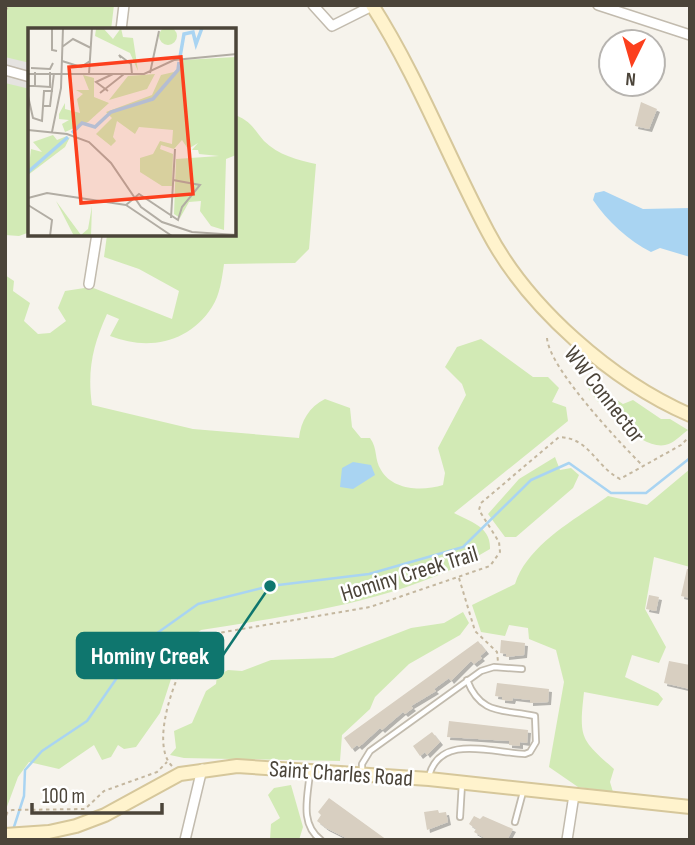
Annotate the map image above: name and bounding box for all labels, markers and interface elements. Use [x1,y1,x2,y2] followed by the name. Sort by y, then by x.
[28,28,236,236] inset map
[597,28,667,98] north arrow
[625,67,637,90] text: N
[558,341,651,449] street label: WW Connector
[337,540,481,608] street label: Hominy Creek Trail
[77,633,223,678] callout: Hominy Creek
[91,642,209,671] text: Hominy Creek
[268,755,414,793] street label: Saint Charles Road
[32,772,161,816] scale bar
[42,784,85,809] text: 100 m

